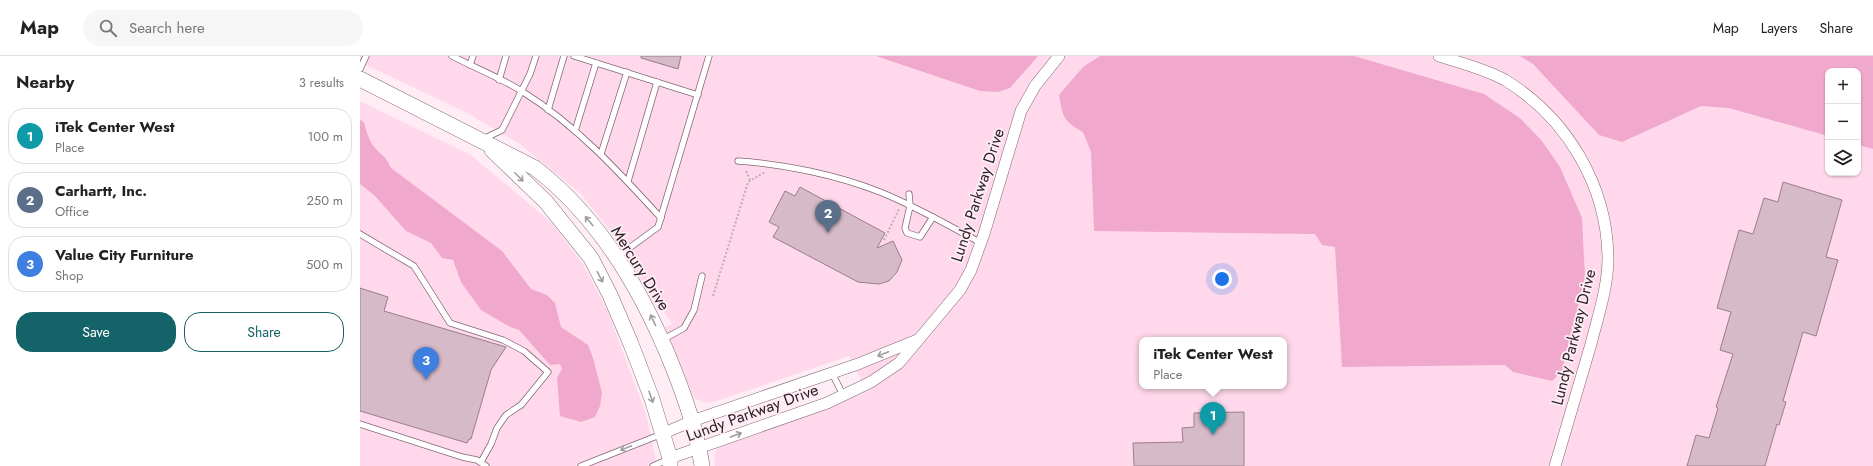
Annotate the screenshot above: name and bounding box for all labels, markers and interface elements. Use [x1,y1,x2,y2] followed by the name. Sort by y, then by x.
[83,10,363,46] search box
[20,14,59,41] text: Map
[97,17,119,39] icon: search
[129,17,205,39] text: Search here
[1713,18,1739,38] text: Map
[1761,18,1797,38] text: Layers
[1819,18,1853,38] text: Share
[1825,68,1861,176] map controls
[1825,68,1861,104] button: +
[16,70,74,94] text: Nearby
[299,73,344,92] text: 3 results
[1825,104,1861,140] button: −
[55,116,175,138] text: iTek Center West
[945,125,1010,265] street label: Lundy Parkway Drive
[27,127,33,146] text: 1
[308,127,343,146] text: 100 m
[55,138,84,157] text: Place
[1825,140,1861,176] button: layers
[514,172,524,182] one-way arrow
[55,180,147,202] text: Carhartt, Inc.
[26,191,34,210] text: 2
[306,191,343,210] text: 250 m
[815,200,841,233] pin: 2
[55,202,89,221] text: Office
[585,216,594,227] one-way arrow
[605,222,676,315] street label: Mercury Drive
[55,244,194,266] text: Value City Furniture
[26,255,34,274] text: 3
[306,255,343,274] text: 500 m
[55,266,83,285] text: Shop
[1545,267,1601,407] street label: Lundy Parkway Drive
[1212,269,1232,289] your location
[597,271,605,283] one-way arrow
[16,312,176,352] button: Save
[184,312,344,352] button: Share
[649,314,656,326] one-way arrow
[1139,337,1287,389] popup
[1153,343,1273,365] text: iTek Center West
[413,347,439,380] pin: 3
[878,351,890,358] one-way arrow
[1153,365,1183,384] text: Place
[683,378,822,447] street label: Lundy Parkway Drive
[648,390,655,403] one-way arrow
[1200,402,1226,435] pin: 1
[730,431,743,438] one-way arrow
[621,445,633,452] one-way arrow

